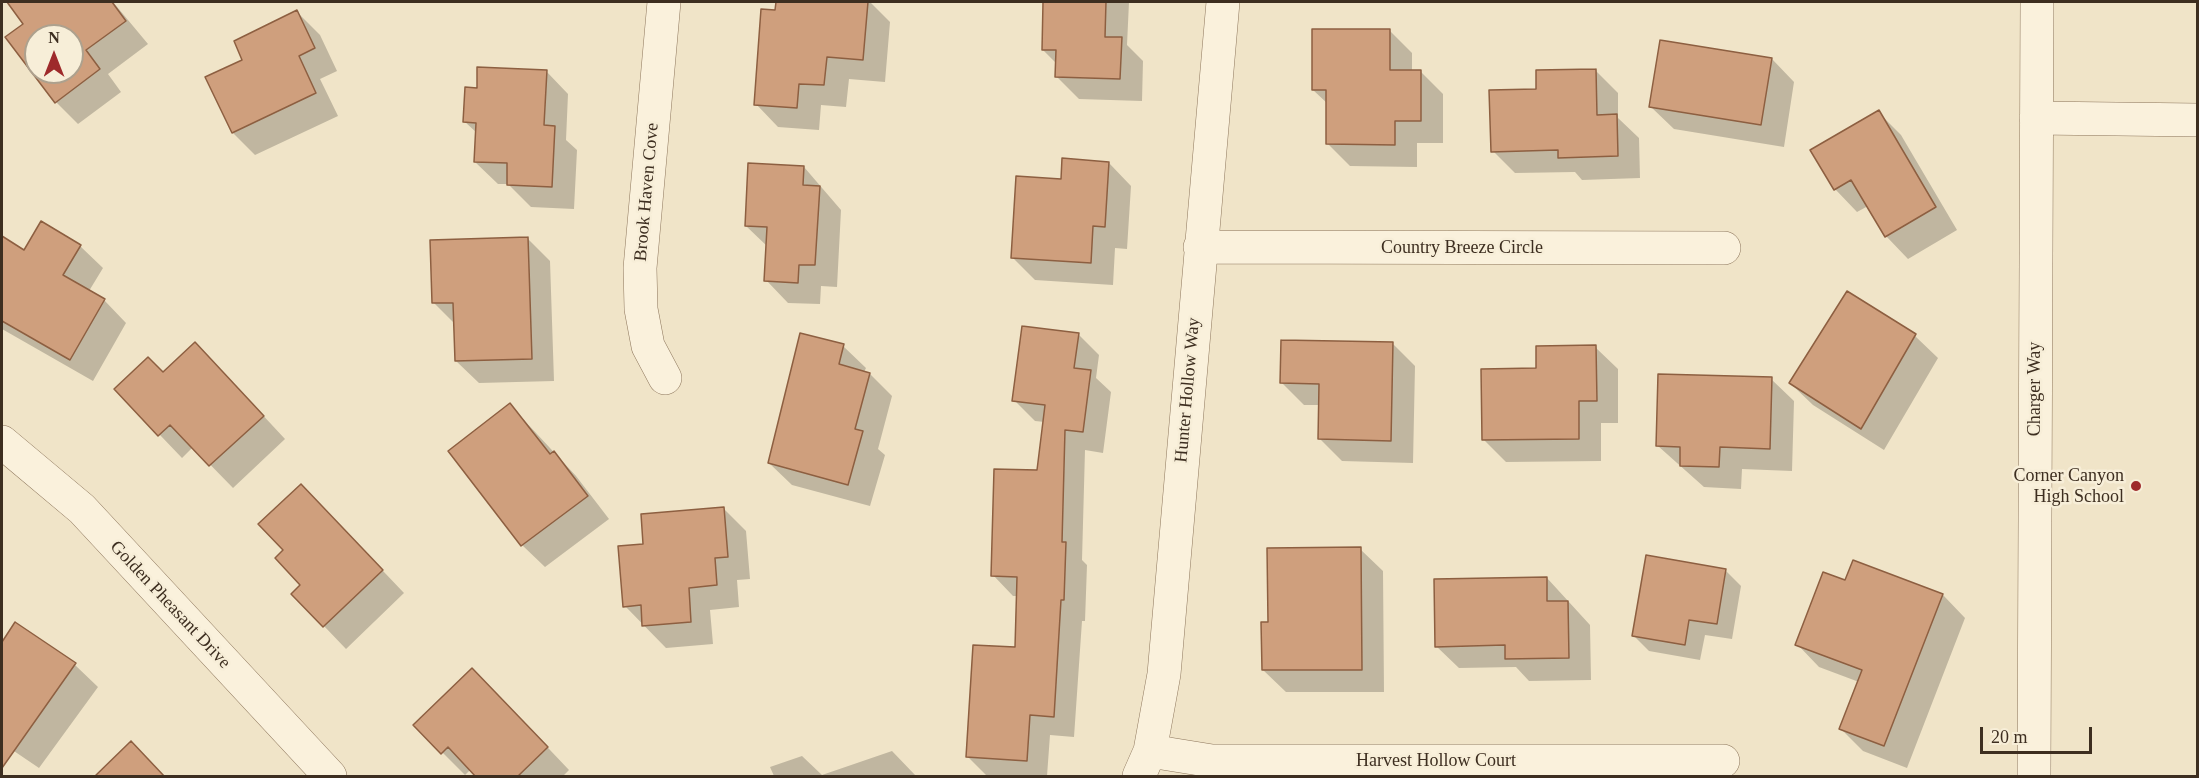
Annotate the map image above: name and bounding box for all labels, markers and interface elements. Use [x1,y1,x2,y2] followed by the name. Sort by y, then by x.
[24,24,84,84] north arrow
[48,29,60,46] text: N
[630,122,664,262] street label: Brook Haven Cove
[1381,237,1543,259] street label: Country Breeze Circle
[1171,317,1205,463] street label: Hunter Hollow Way
[2024,342,2046,436] street label: Charger Way
[2014,465,2124,508] place label: Corner Canyon High School
[2129,479,2143,493] marker: Corner Canyon High School
[105,537,235,673] street label: Golden Pheasant Drive
[1983,715,2096,753] scale bar
[1991,727,2028,747] text: 20 m
[1356,750,1516,772] street label: Harvest Hollow Court

